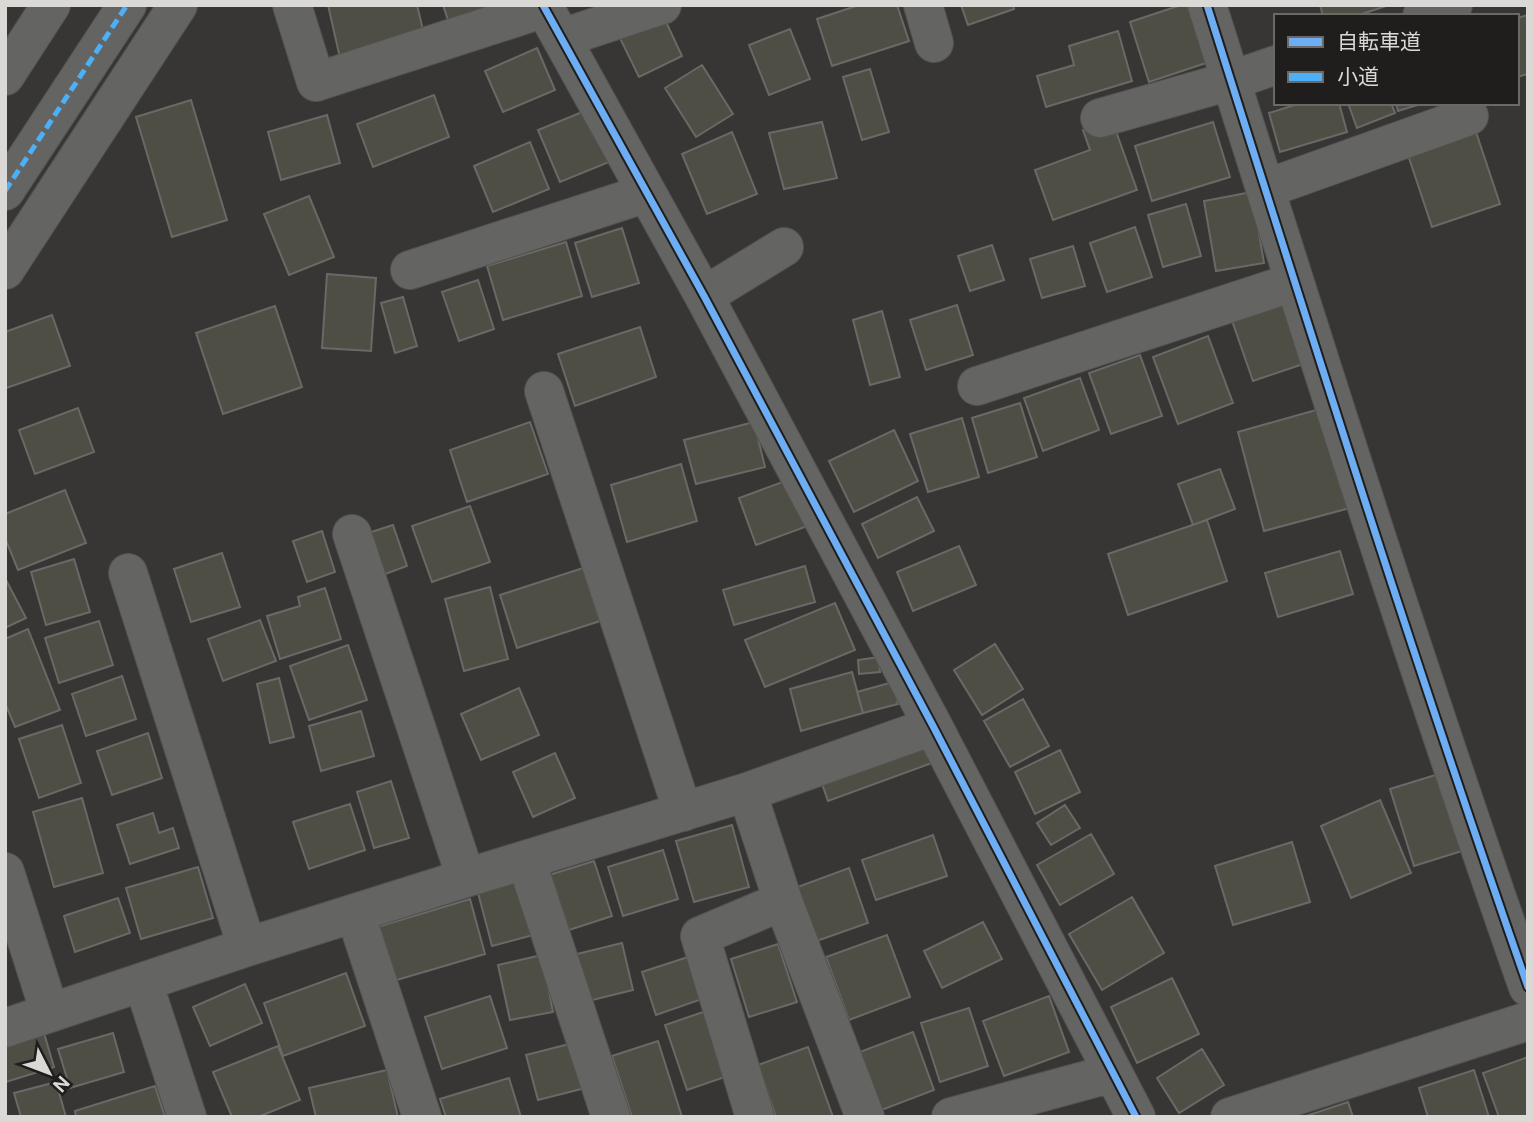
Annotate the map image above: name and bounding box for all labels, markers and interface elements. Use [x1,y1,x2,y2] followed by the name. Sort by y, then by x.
[1274,14,1519,105] legend
[1337,28,1421,56] text: 自転車道
[1337,63,1379,91] text: 小道
[14,1038,84,1108] north arrow
[47,1071,75,1098] text: N

